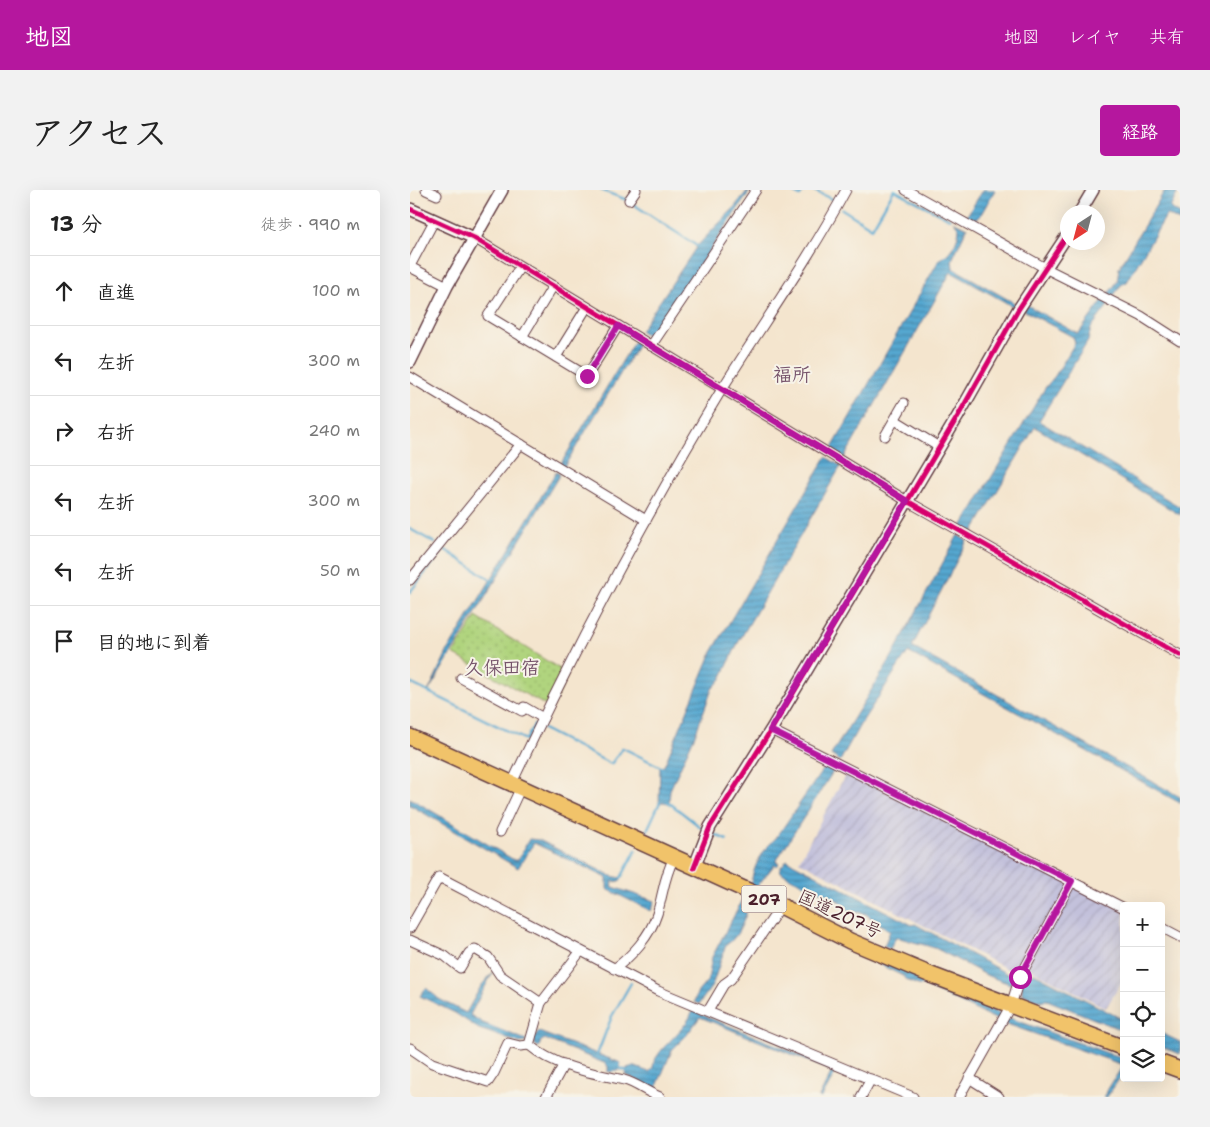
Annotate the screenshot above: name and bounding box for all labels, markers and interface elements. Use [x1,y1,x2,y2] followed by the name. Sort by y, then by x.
[25,21,73,53] text: 地図
[1004,25,1040,49] text: 地図
[1068,25,1121,49] text: レイヤ
[1149,25,1185,49] text: 共有
[1100,105,1180,156] button: 経路
[30,109,168,156] text: アクセス
[1060,205,1105,250] north arrow
[50,210,102,238] text: 13 分
[261,214,360,235] text: 徒歩 · 990 m
[50,277,78,305] icon: ahead
[97,280,135,305] text: 直進
[312,280,360,301] text: 100 m
[50,347,78,375] icon: left
[97,350,135,375] text: 左折
[308,350,360,371] text: 300 m
[773,362,811,387] district label: 福所
[576,365,599,388] route end
[50,417,78,445] icon: right
[97,420,135,445] text: 右折
[308,420,360,441] text: 240 m
[50,487,78,515] icon: left
[97,490,135,515] text: 左折
[308,490,360,511] text: 300 m
[50,557,78,585] icon: left
[97,560,135,585] text: 左折
[320,560,360,581] text: 50 m
[50,627,78,655] icon: arrive
[97,630,211,655] text: 目的地に到着
[464,655,540,680] district label: 久保田宿
[794,884,886,944] street label: 国道207号
[742,886,786,912] road number: 207
[1120,902,1165,1082] map controls
[1120,902,1165,947] button: +
[1120,947,1165,992] button: −
[1009,966,1032,989] route start
[1120,992,1165,1037] button: locate
[1120,1037,1165,1082] button: layers

